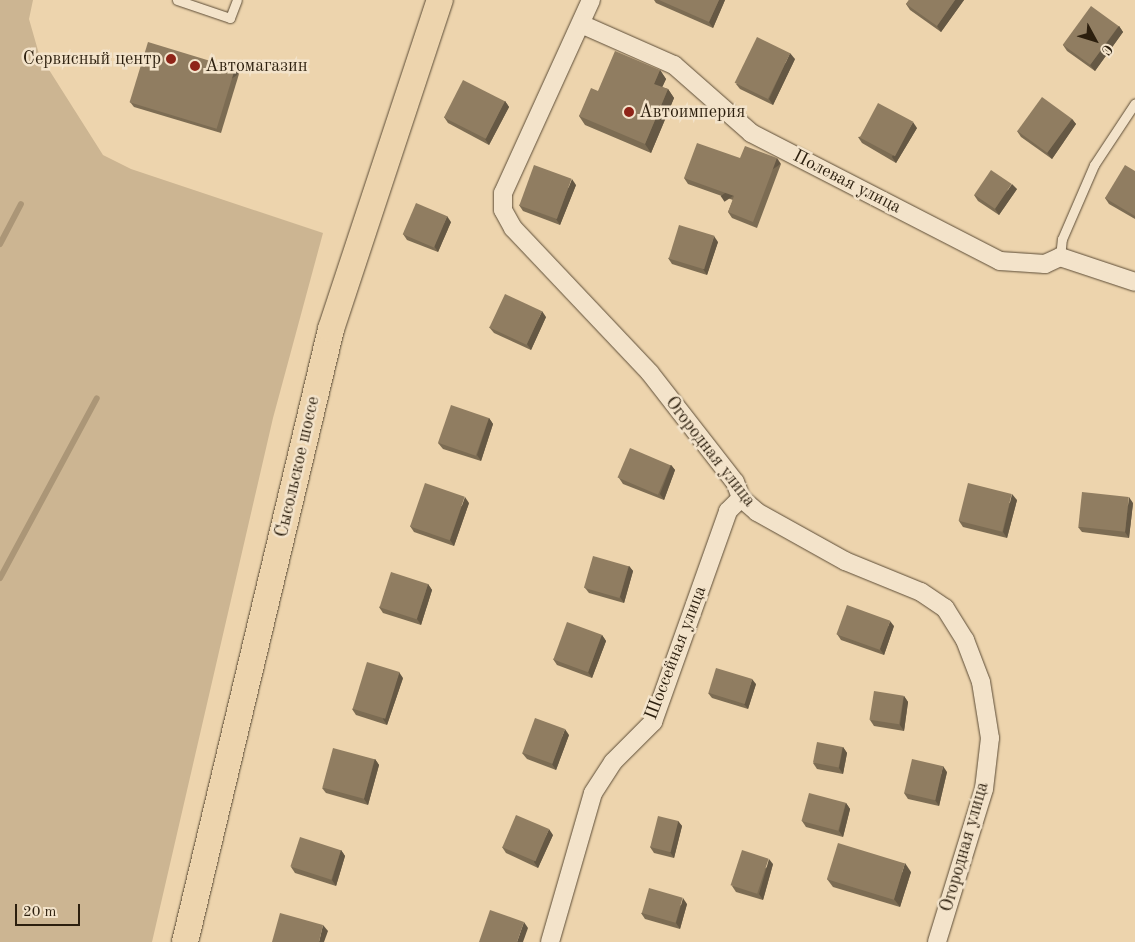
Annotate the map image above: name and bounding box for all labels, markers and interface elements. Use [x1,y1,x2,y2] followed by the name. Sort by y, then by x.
[1070,15,1120,65] north arrow
[1098,41,1115,57] text: С
[23,48,161,70] place label: Сервисный центр
[165,53,177,65] marker: Сервисный центр
[205,55,308,77] place label: Автомагазин
[189,60,201,72] marker: Автомагазин
[639,101,745,123] place label: Автоимперия
[623,106,635,118] marker: Автоимперия
[789,145,905,219] street label: Полевая улица
[660,392,760,512] street label: Огородная улица
[271,394,325,540] street label: Сысольское шоссе
[641,583,711,723] street label: Шоссейная улица
[936,780,994,914] street label: Огородная улица
[18,894,82,926] scale bar
[23,905,57,920] text: 20 m

